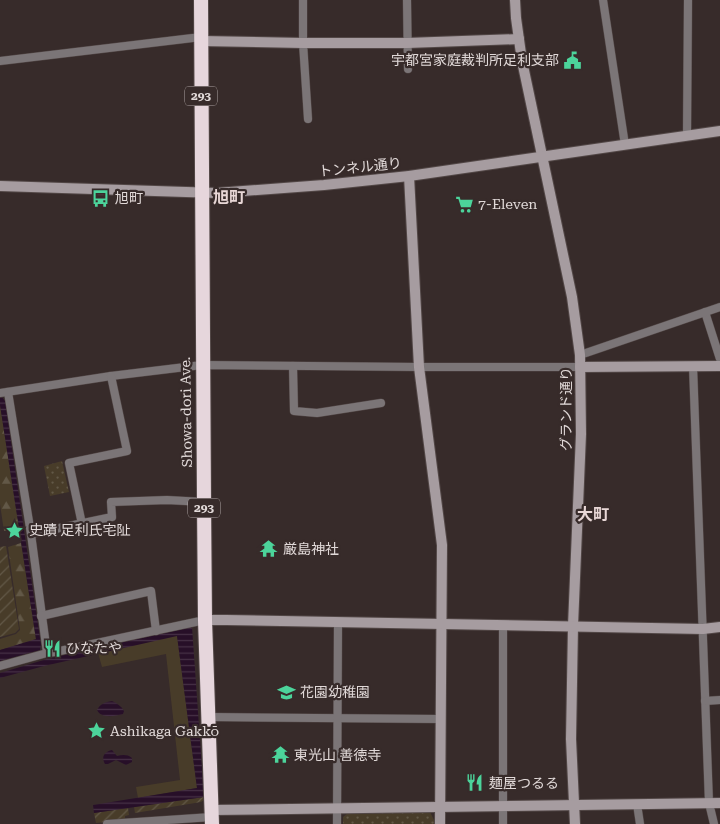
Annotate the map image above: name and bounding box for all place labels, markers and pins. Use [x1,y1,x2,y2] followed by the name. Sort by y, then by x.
[563,50,583,70] public building icon: 宇都宮家庭裁判所足利支部
[391,52,559,68] place label: 宇都宮家庭裁判所足利支部
[91,188,111,208] bus stop icon: 旭町
[115,190,143,206] place label: 旭町
[454,194,474,214] supermarket icon: 7-Eleven
[478,196,537,212] place label: 7-Eleven
[5,520,25,540] place icon: 史蹟 足利氏宅阯
[29,522,131,538] place label: 史蹟 足利氏宅阯
[259,539,279,559] temple icon: 厳島神社
[283,541,339,557] place label: 厳島神社
[42,638,62,658] restaurant icon: ひなたや
[66,640,122,656] place label: ひなたや
[276,682,296,702] school or university icon: 花園幼稚園
[300,684,370,700] place label: 花園幼稚園
[86,721,106,741] place icon: Ashikaga Gakkō
[110,723,219,739] place label: Ashikaga Gakkō
[270,745,290,765] temple icon: 東光山 善徳寺
[294,747,382,763] place label: 東光山 善徳寺
[465,773,485,793] restaurant icon: 麺屋つるる
[489,775,559,791] place label: 麺屋つるる

